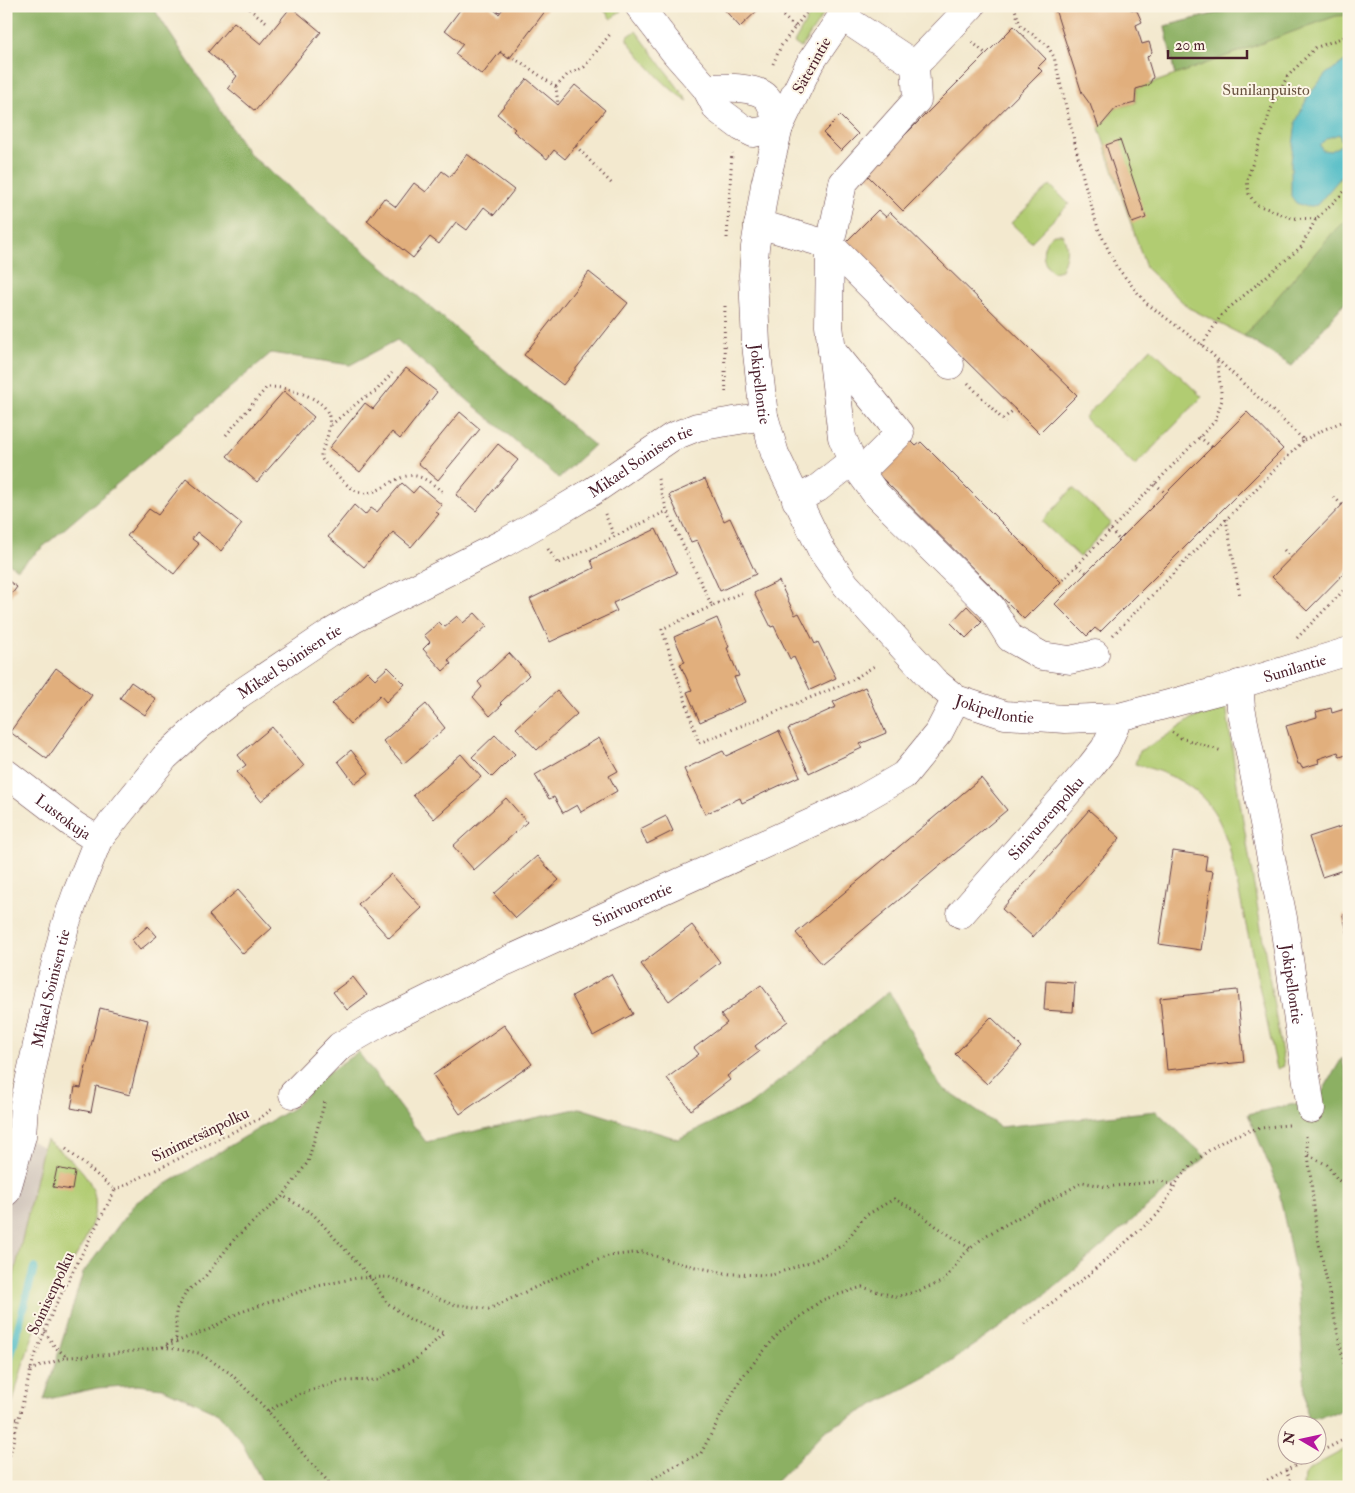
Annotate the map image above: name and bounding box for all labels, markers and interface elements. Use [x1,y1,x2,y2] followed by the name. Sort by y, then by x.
[1168,28,1246,60] scale bar
[788,33,836,97] street label: Säterintie
[1175,36,1205,55] text: 20 m
[1222,80,1310,101] park label: Sunilanpuisto
[744,342,775,427] street label: Jokipellontie
[584,421,696,502] street label: Mikael Soinisen tie
[234,620,346,704] street label: Mikael Soinisen tie
[1261,649,1329,688] street label: Sunilantie
[951,690,1035,728] street label: Jokipellontie
[1004,772,1088,864] street label: Sinivuorenpolku
[31,790,95,844] street label: Lustokuja
[589,878,676,932] street label: Sinivuorentie
[28,927,75,1050] street label: Mikael Soinisen tie
[1275,942,1307,1026] street label: Jokipellontie
[149,1103,253,1168] street label: Sinimetsänpolku
[23,1249,80,1339] street label: Soinisenpolku
[1278,1416,1328,1466] north arrow
[1280,1430,1299,1447] text: N

